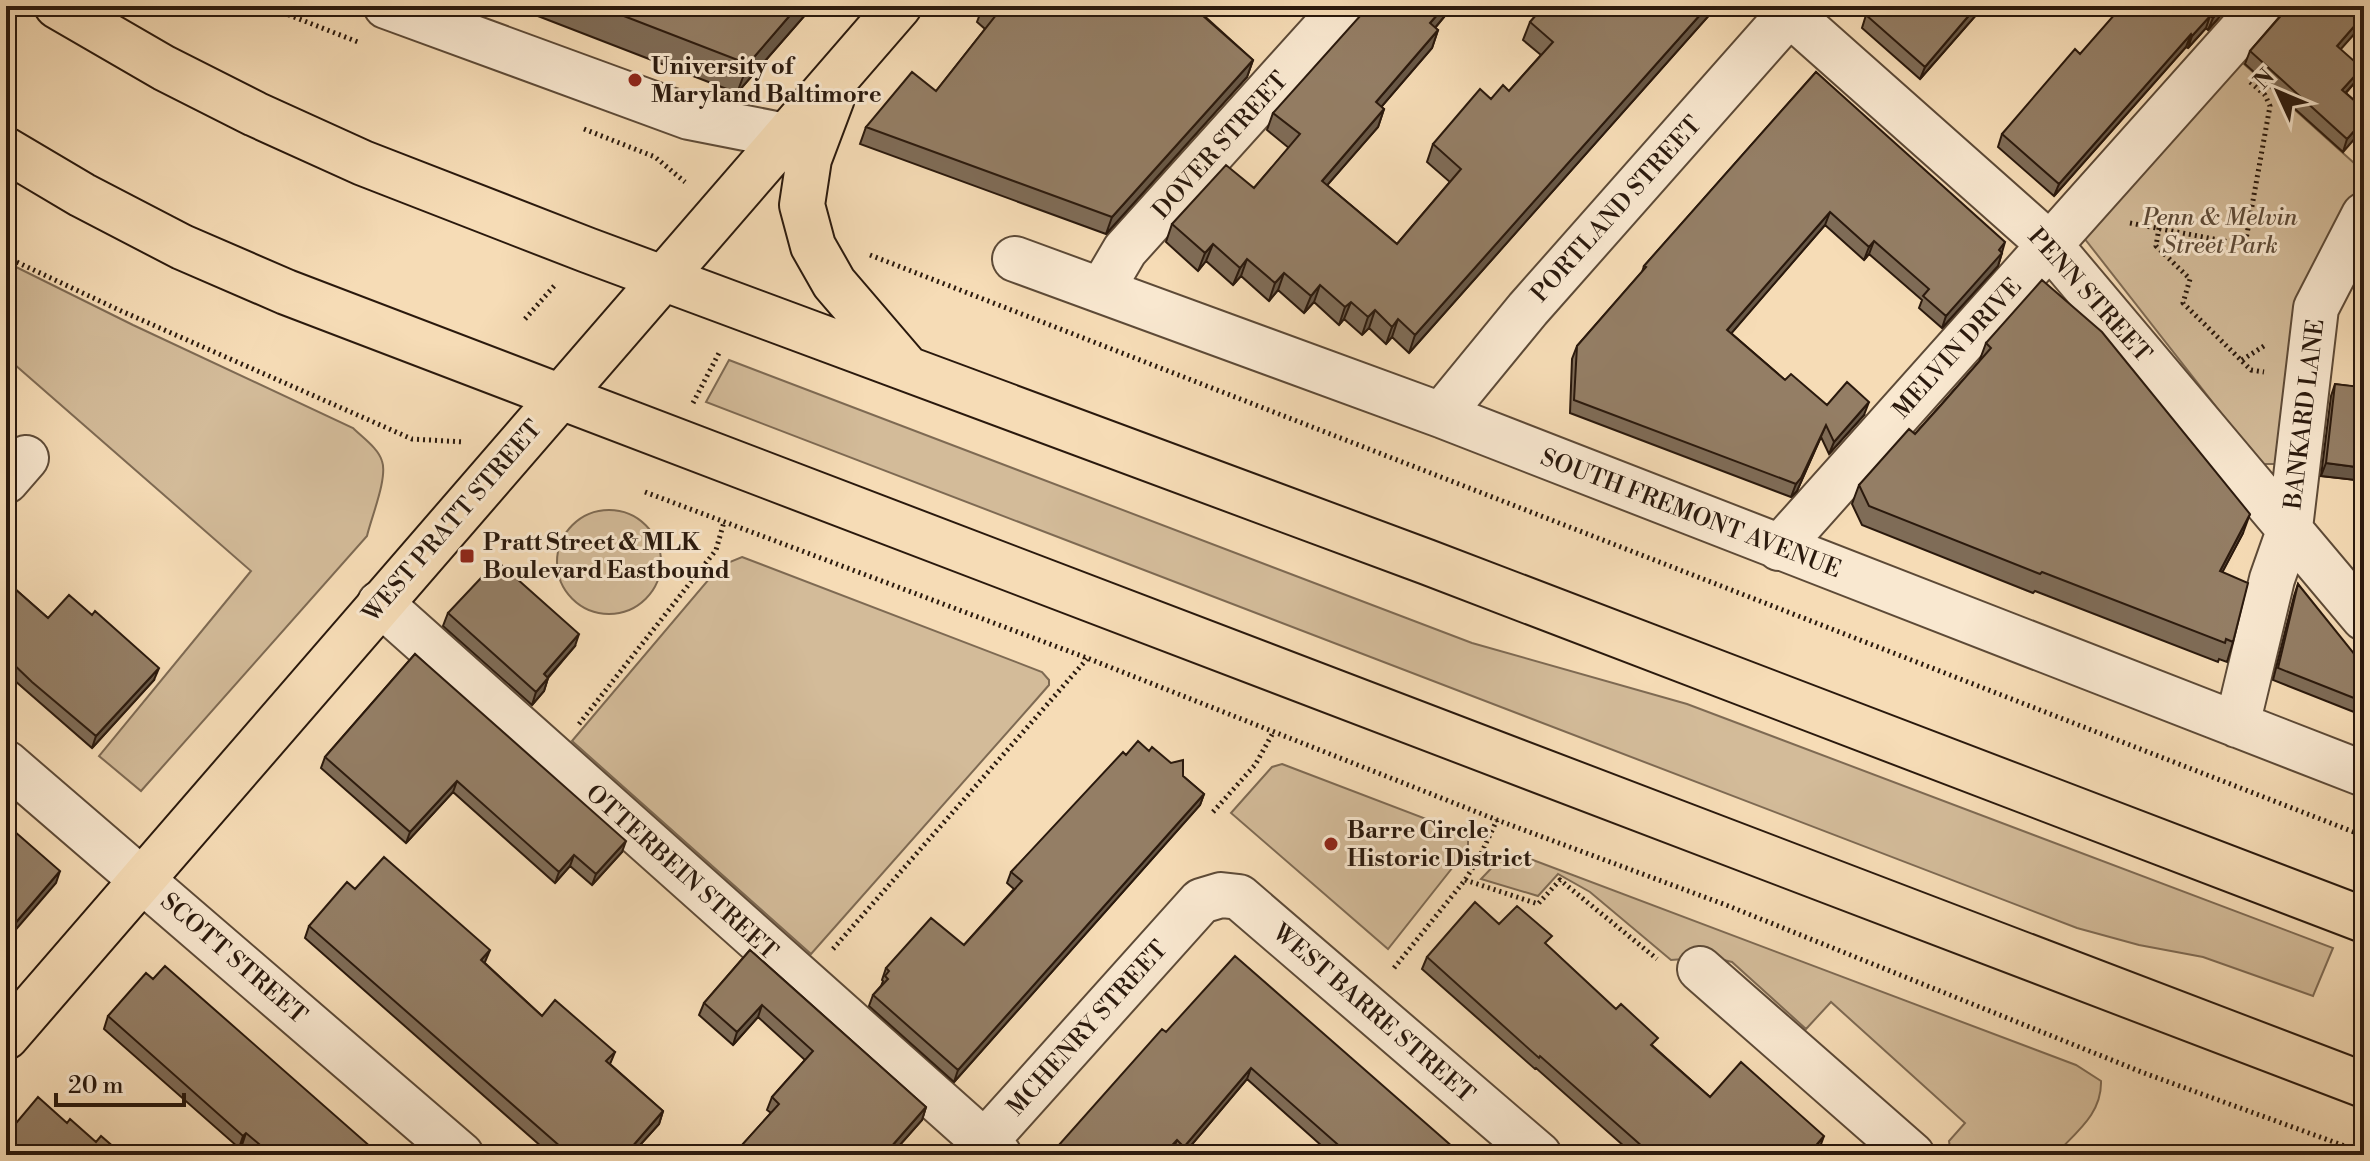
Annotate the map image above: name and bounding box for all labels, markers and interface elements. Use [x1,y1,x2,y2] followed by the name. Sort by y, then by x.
[651,52,882,110] place label: University of Maryland Baltimore
[2238,52,2318,132] north arrow
[2249,63,2281,95] text: N
[1147,66,1295,225] street label: DOVER STREET
[626,71,644,89] marker: University of Maryland Baltimore
[1525,110,1708,309] street label: PORTLAND STREET
[2142,203,2298,261] park label: Penn & Melvin Street Park
[2021,222,2157,369] street label: PENN STREET
[1887,272,2029,425] street label: MELVIN DRIVE
[2278,317,2332,512] street label: BANKARD LANE
[356,414,549,630] street label: WEST PRATT STREET
[1536,443,1845,585] street label: SOUTH FREMONT AVENUE
[483,528,730,586] place label: Pratt Street & MLK Boulevard Eastbound
[458,547,476,565] marker: Pratt Street & MLK Boulevard Eastbound
[579,779,784,967] street label: OTTERBEIN STREET
[1347,816,1532,874] place label: Barre Circle Historic District
[1322,835,1340,853] marker: Barre Circle Historic District
[154,887,313,1031] street label: SCOTT STREET
[1265,917,1481,1110] street label: WEST BARRE STREET
[1001,935,1174,1122] street label: MCHENRY STREET
[56,1057,184,1107] scale bar
[68,1071,124,1101] text: 20 m

